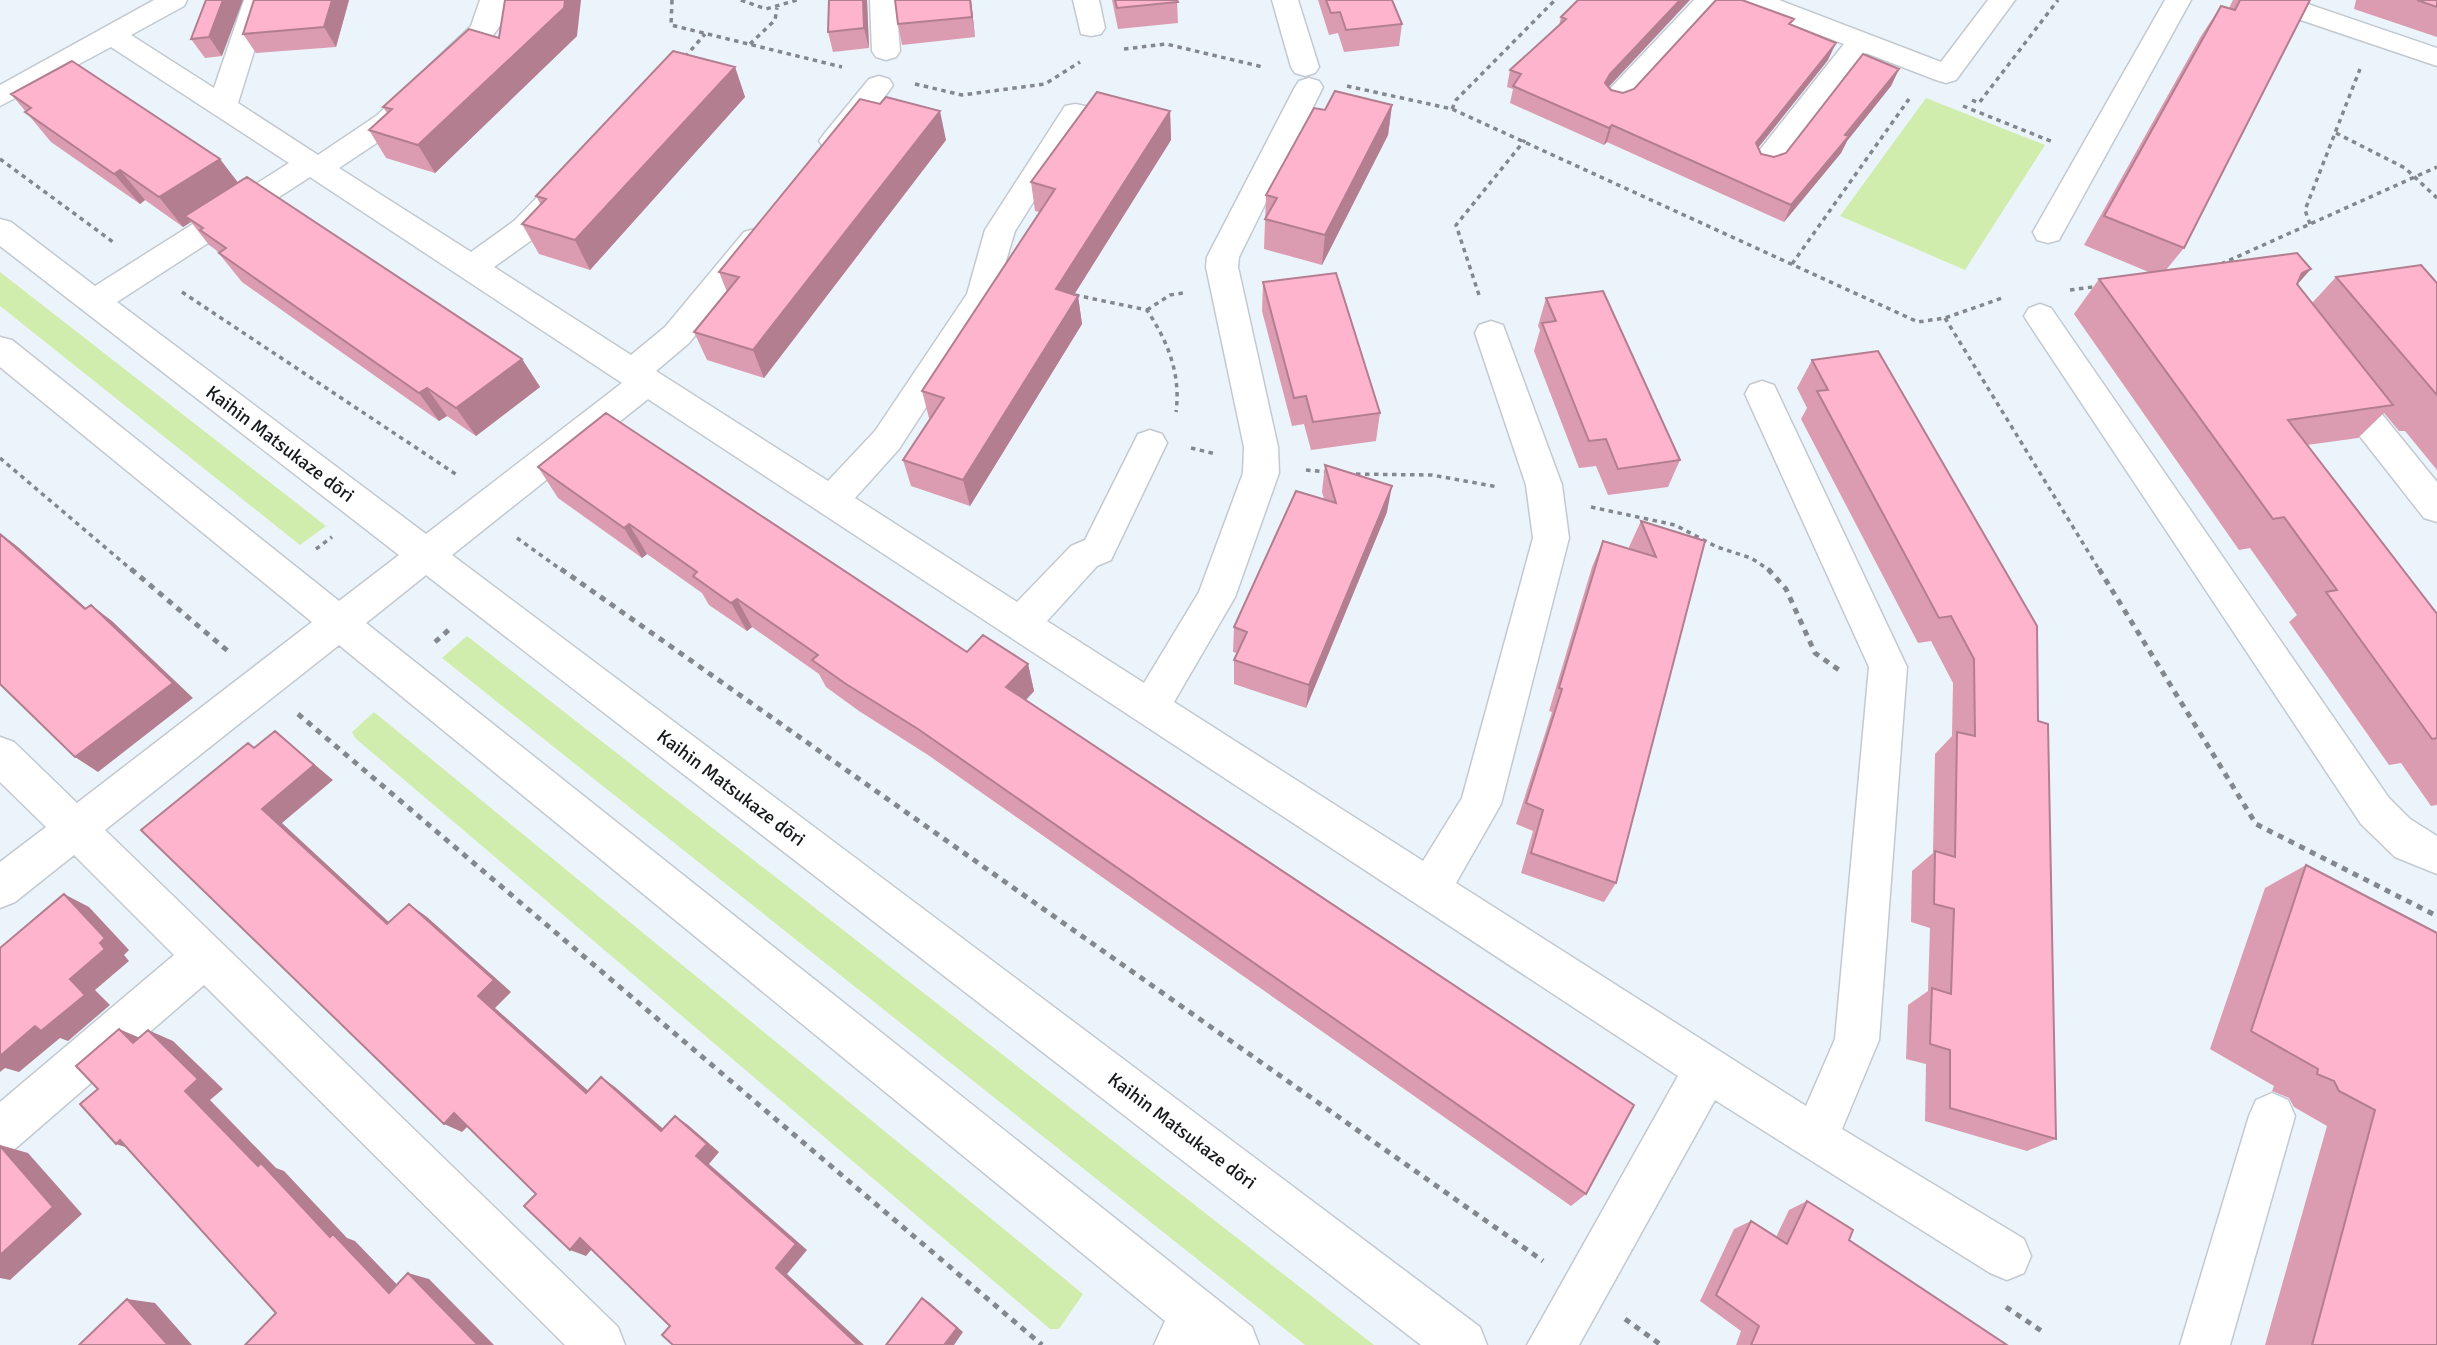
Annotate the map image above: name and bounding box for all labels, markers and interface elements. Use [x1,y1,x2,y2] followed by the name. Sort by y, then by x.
[201,380,359,508] street label: Kaihin Matsukaze dōri
[652,724,810,852] street label: Kaihin Matsukaze dōri
[1103,1067,1261,1195] street label: Kaihin Matsukaze dōri

